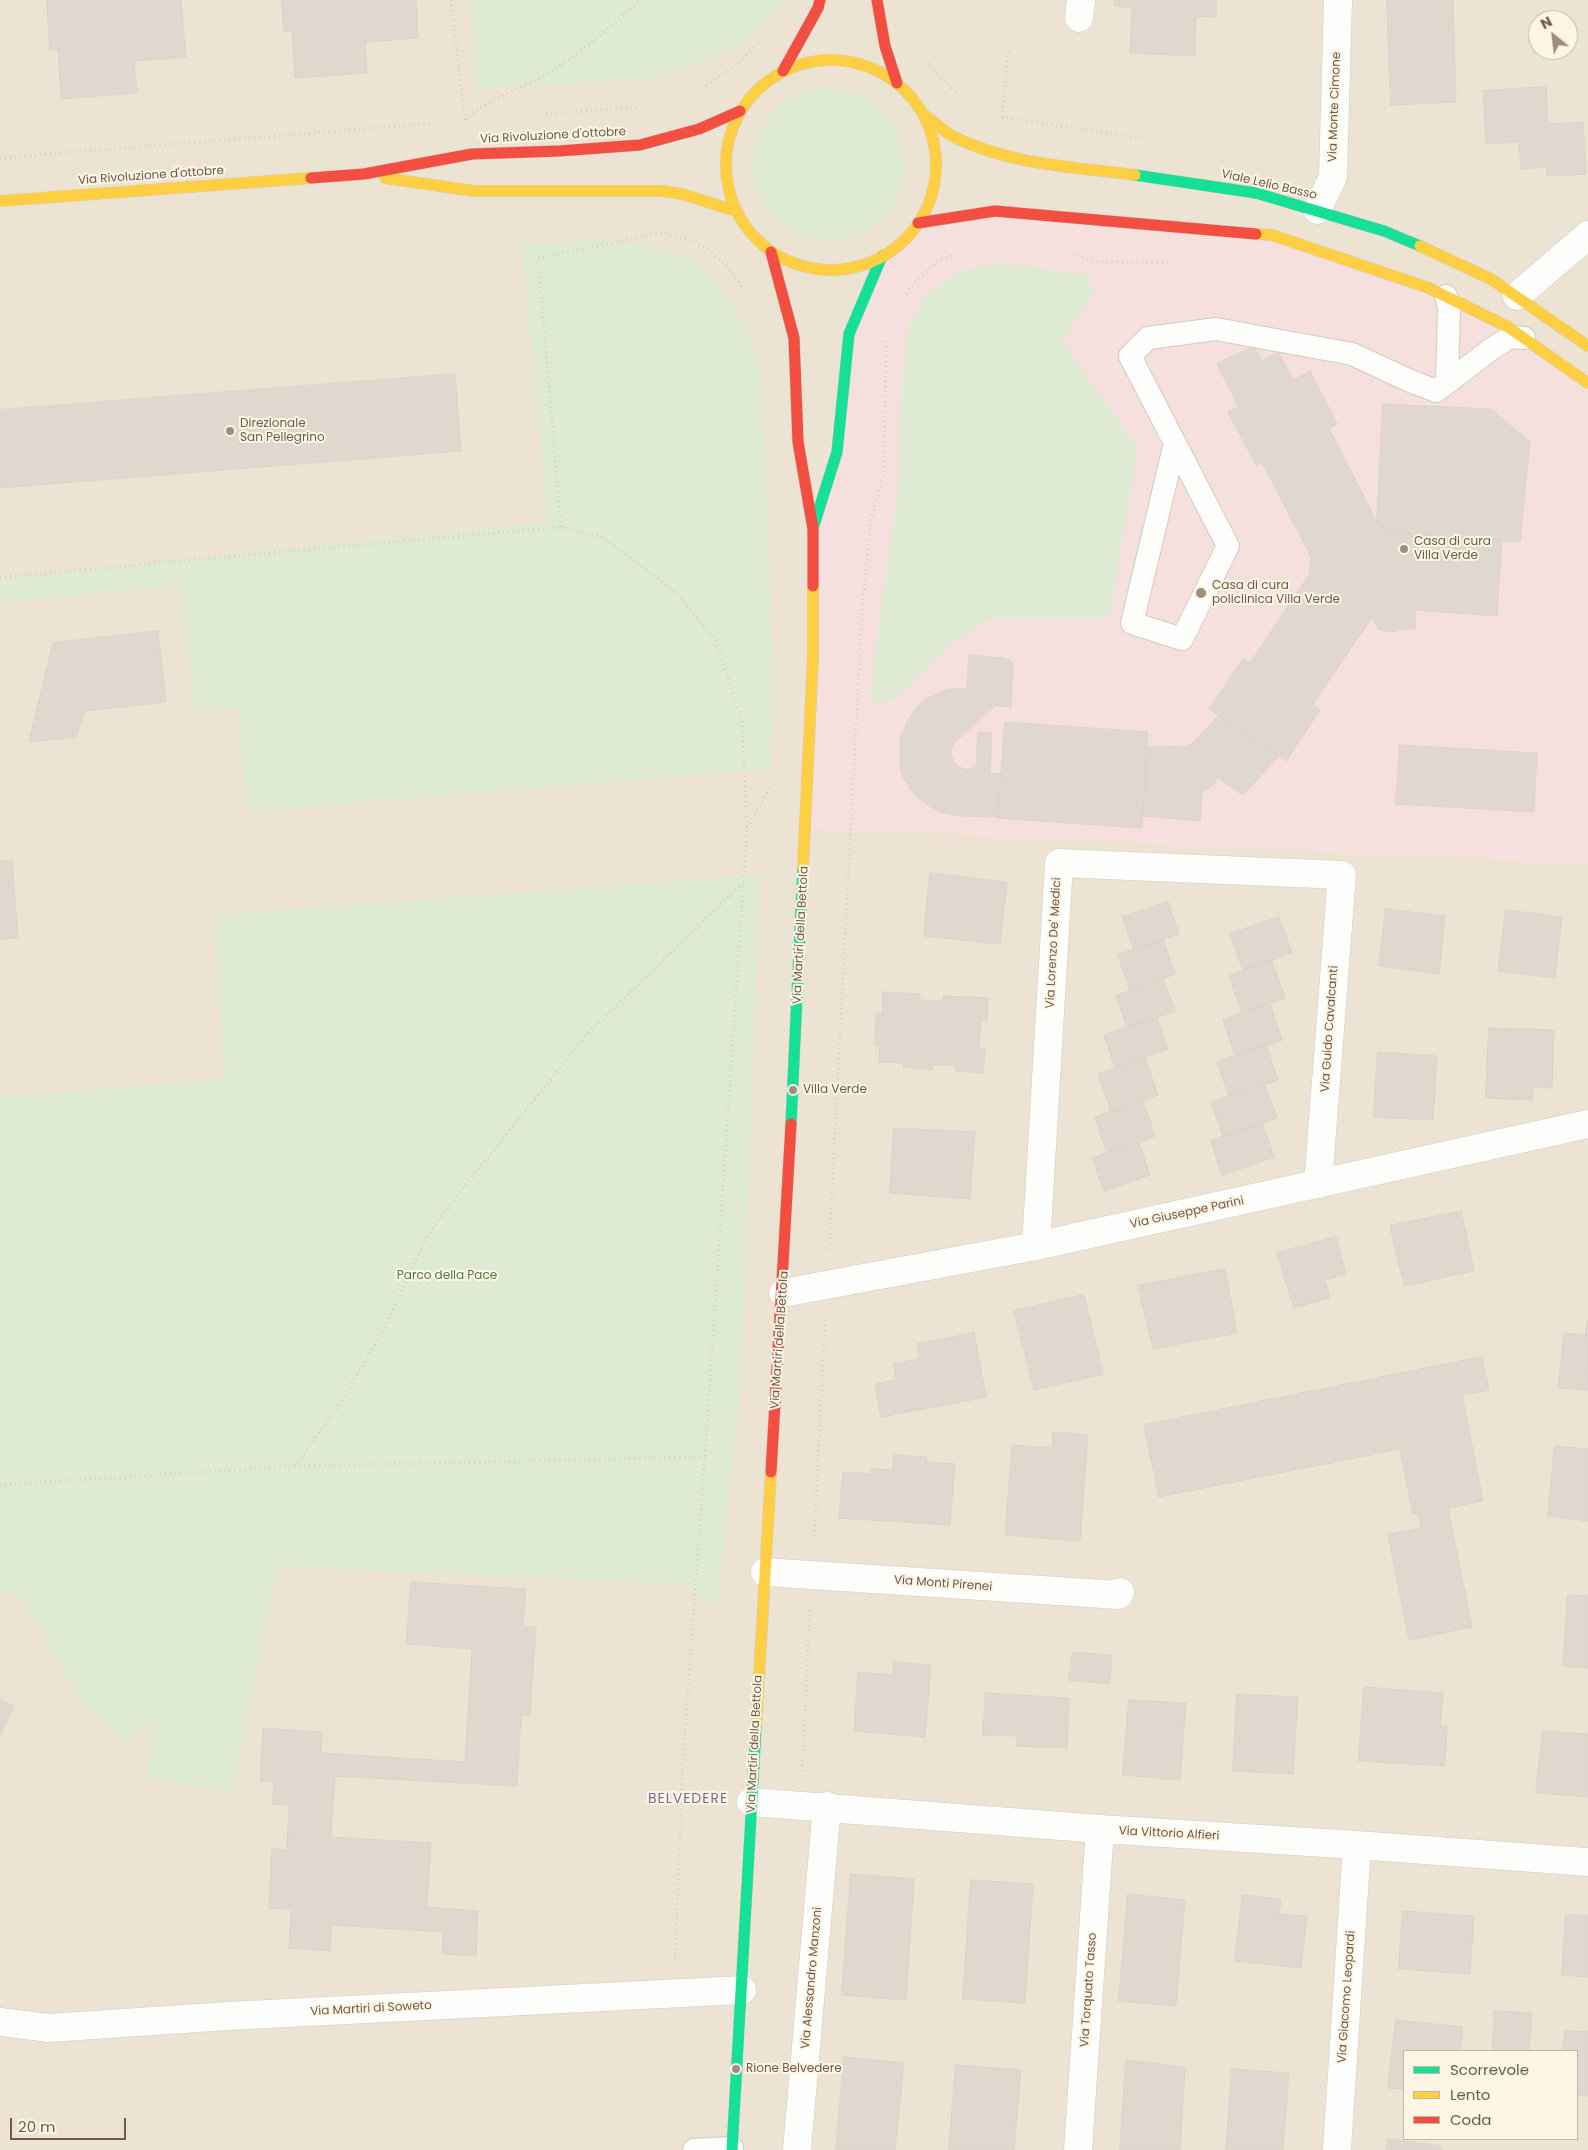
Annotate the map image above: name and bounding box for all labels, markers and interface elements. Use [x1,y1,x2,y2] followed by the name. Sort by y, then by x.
[1528,10,1578,60] north arrow
[1537,11,1556,34] text: N
[1326,52,1344,162] street label: Via Monte Cimone
[480,125,626,147] street label: Via Rivoluzione d'ottobre
[78,164,224,188] street label: Via Rivoluzione d'ottobre
[1220,167,1318,203] street label: Viale Lelio Basso
[240,417,325,445] place label: Direzionale San Pellegrino
[224,425,236,437] marker: Direzionale San Pellegrino
[1414,535,1491,563] place label: Casa di cura Villa Verde
[1398,543,1410,555] marker: Casa di cura Villa Verde
[1212,579,1340,607] place label: Casa di cura policlinica Villa Verde
[1194,586,1208,600] marker: Casa di cura policlinica Villa Verde
[790,866,812,1004] street label: Via Martiri della Bettola
[1043,877,1065,1009] street label: Via Lorenzo De' Medici
[1318,965,1342,1093] street label: Via Guido Cavalcanti
[803,1083,867,1097] place label: Villa Verde
[787,1084,799,1096] marker: Villa Verde
[1129,1194,1245,1232] street label: Via Giuseppe Parini
[397,1269,497,1283] park label: Parco della Pace
[768,1271,792,1409] street label: Via Martiri della Bettola
[893,1573,993,1595] street label: Via Monti Pirenei
[744,1675,766,1813] street label: Via Martiri della Bettola
[647,1791,729,1807] district label: BELVEDERE
[1118,1824,1220,1844] street label: Via Vittorio Alfieri
[799,1906,825,2050] street label: Via Alessandro Manzoni
[1335,1930,1359,2064] street label: Via Giacomo Leopardi
[1078,1932,1100,2048] street label: Via Torquato Tasso
[310,1999,432,2019] street label: Via Martiri di Soweto
[1403,2050,1578,2140] legend
[1450,2059,1529,2080] text: Scorrevole
[746,2062,842,2076] place label: Rione Belvedere
[730,2063,742,2075] marker: Rione Belvedere
[1450,2084,1490,2105] text: Lento
[12,2108,129,2140] scale bar
[1450,2109,1491,2130] text: Coda
[18,2116,56,2137] text: 20 m

